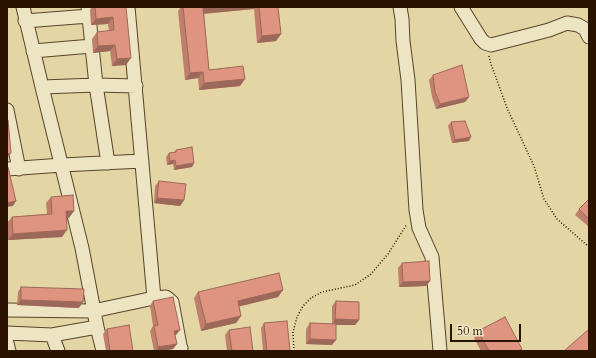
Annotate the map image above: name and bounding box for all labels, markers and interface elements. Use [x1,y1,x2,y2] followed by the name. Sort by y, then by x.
[452,316,523,342] scale bar
[457,323,483,339] text: 50 m

